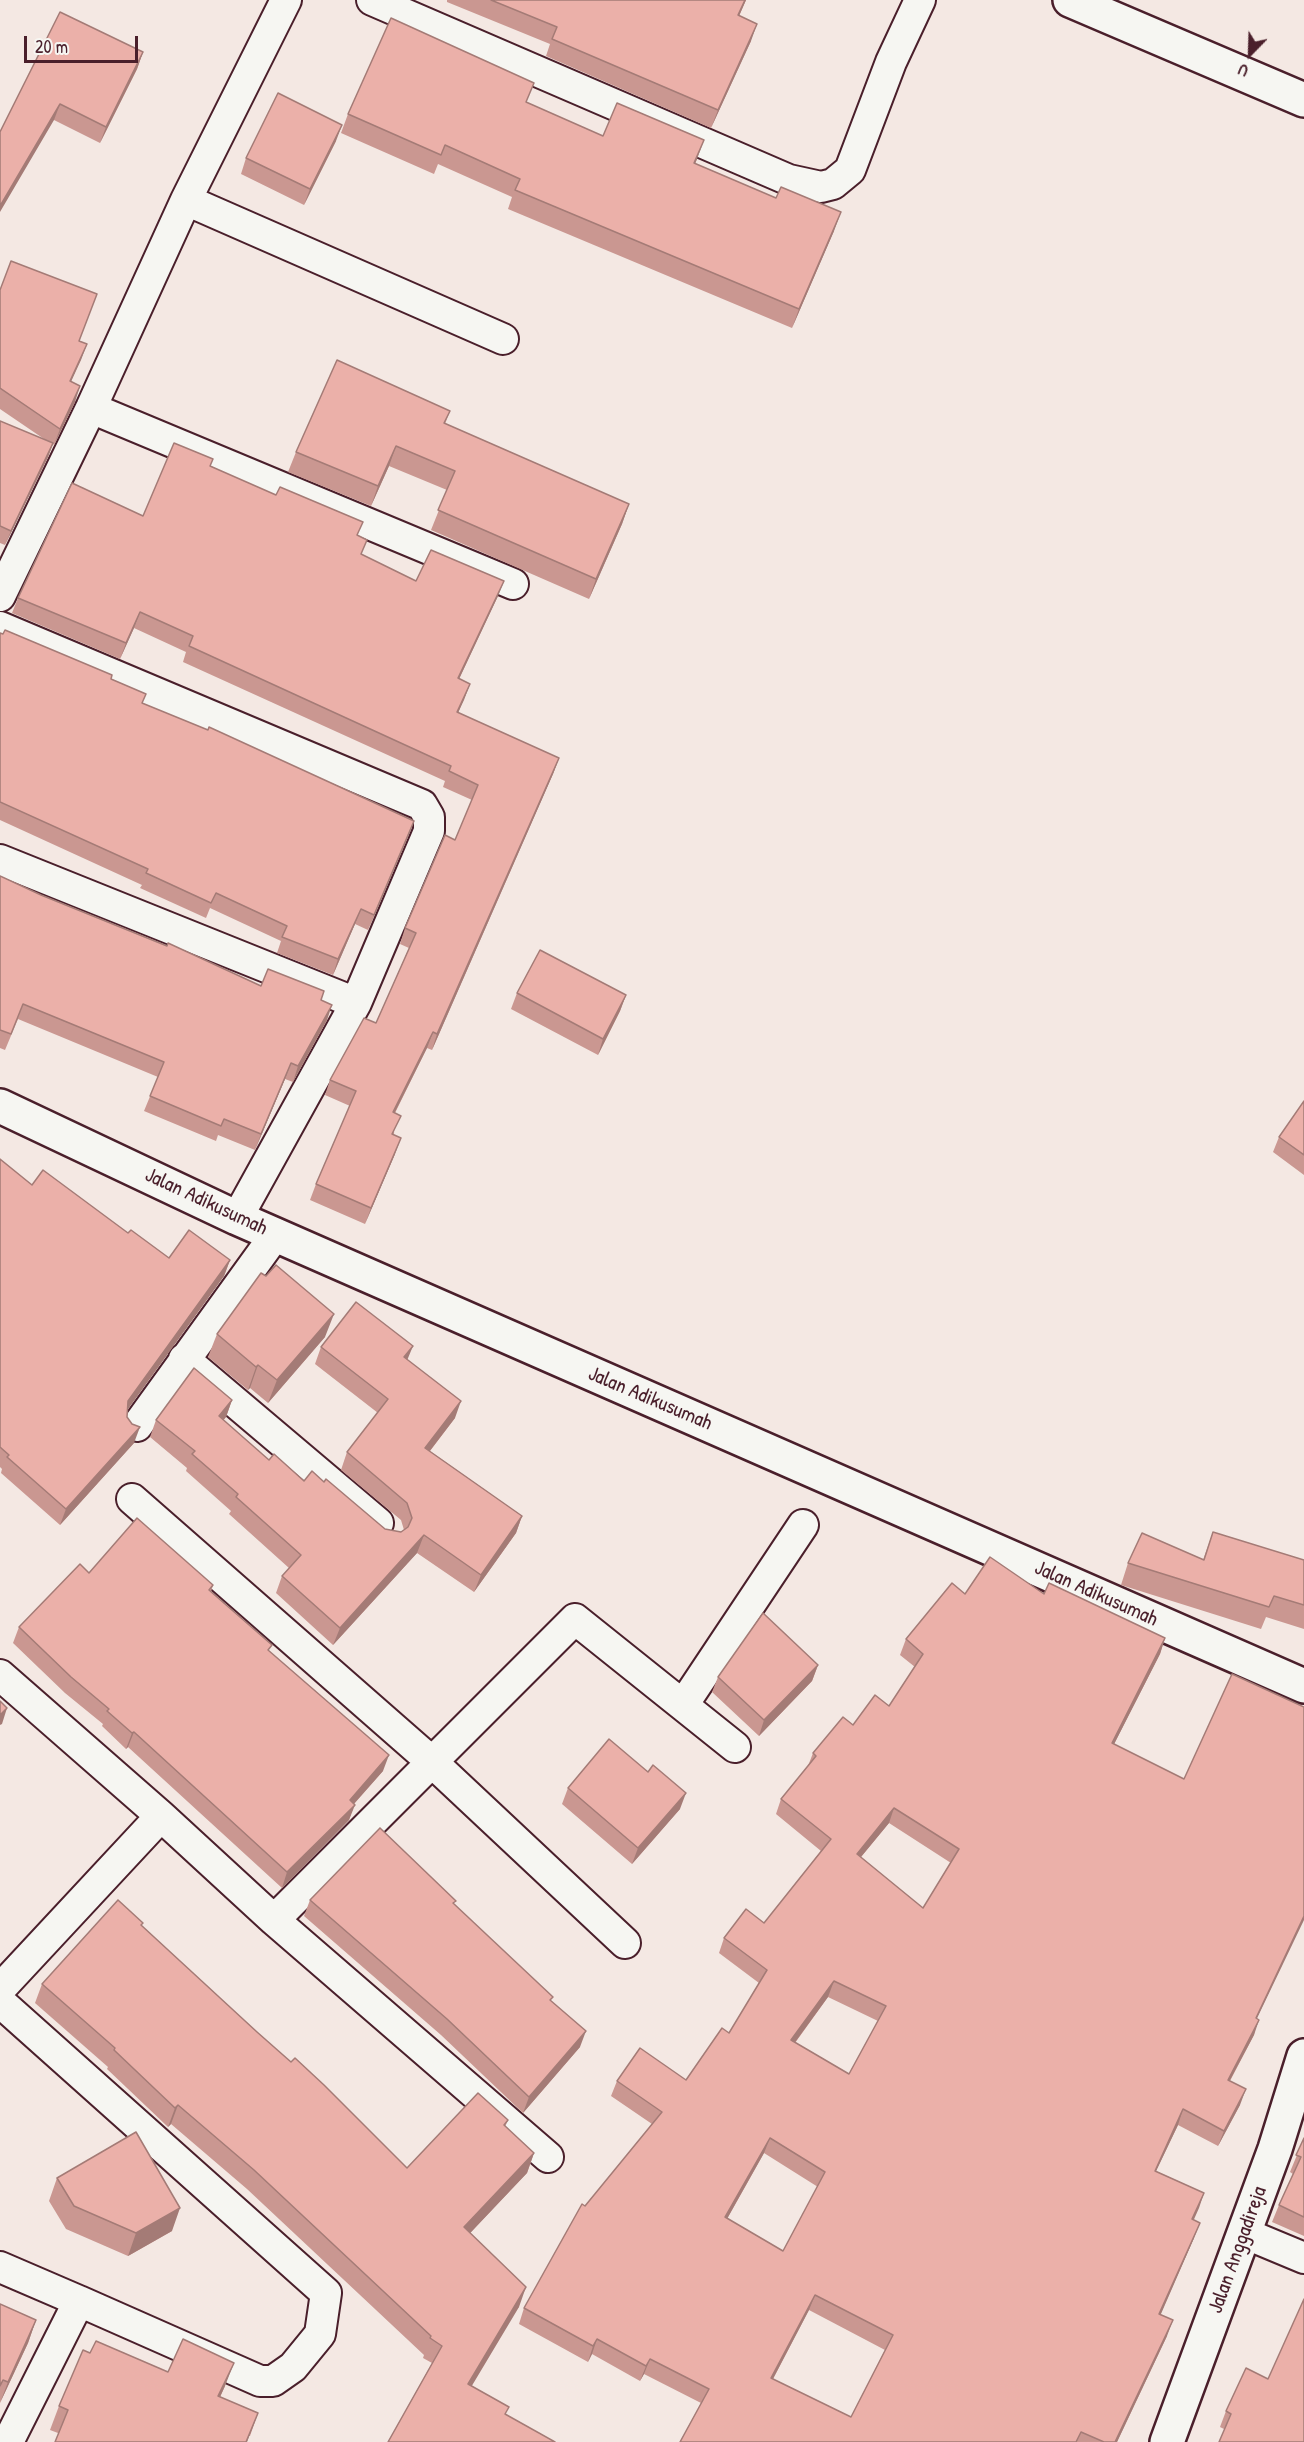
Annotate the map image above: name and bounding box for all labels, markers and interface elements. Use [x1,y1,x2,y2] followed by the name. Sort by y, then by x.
[27,24,141,62] scale bar
[1220,24,1280,84] north arrow
[35,34,68,59] text: 20 m
[1235,59,1251,82] text: U
[141,1163,271,1241] street label: Jalan Adikusumah
[584,1362,716,1436] street label: Jalan Adikusumah
[1030,1556,1162,1632] street label: Jalan Adikusumah
[1203,2183,1273,2317] street label: Jalan Anggadireja

